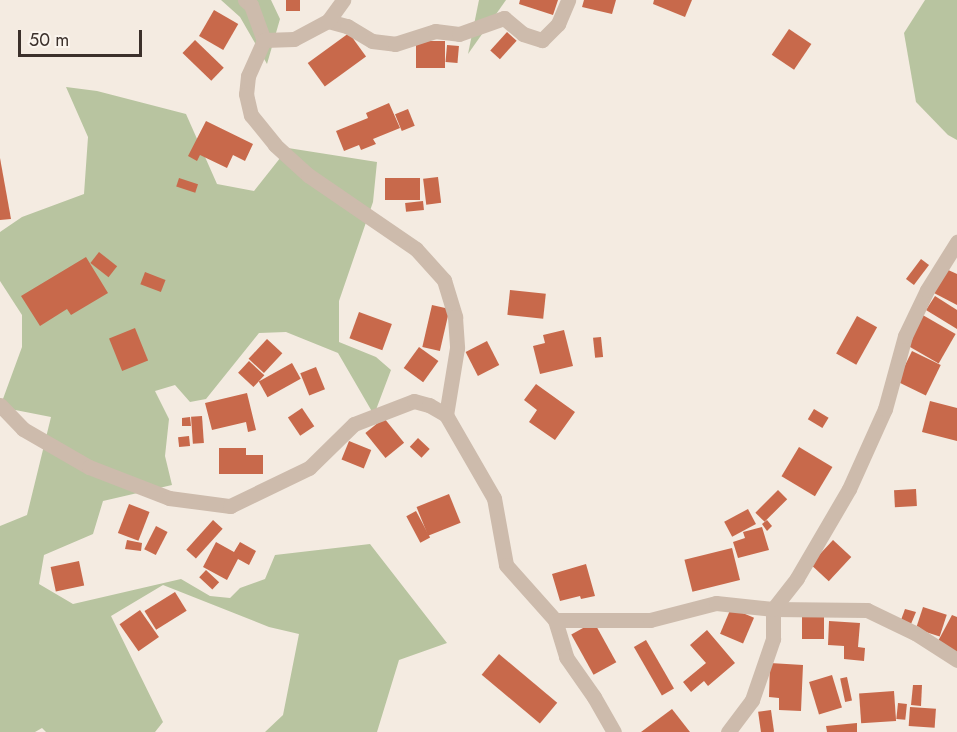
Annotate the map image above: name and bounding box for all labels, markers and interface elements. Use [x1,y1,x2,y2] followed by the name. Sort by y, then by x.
[21,18,146,56] scale bar
[29,27,69,53] text: 50 m

